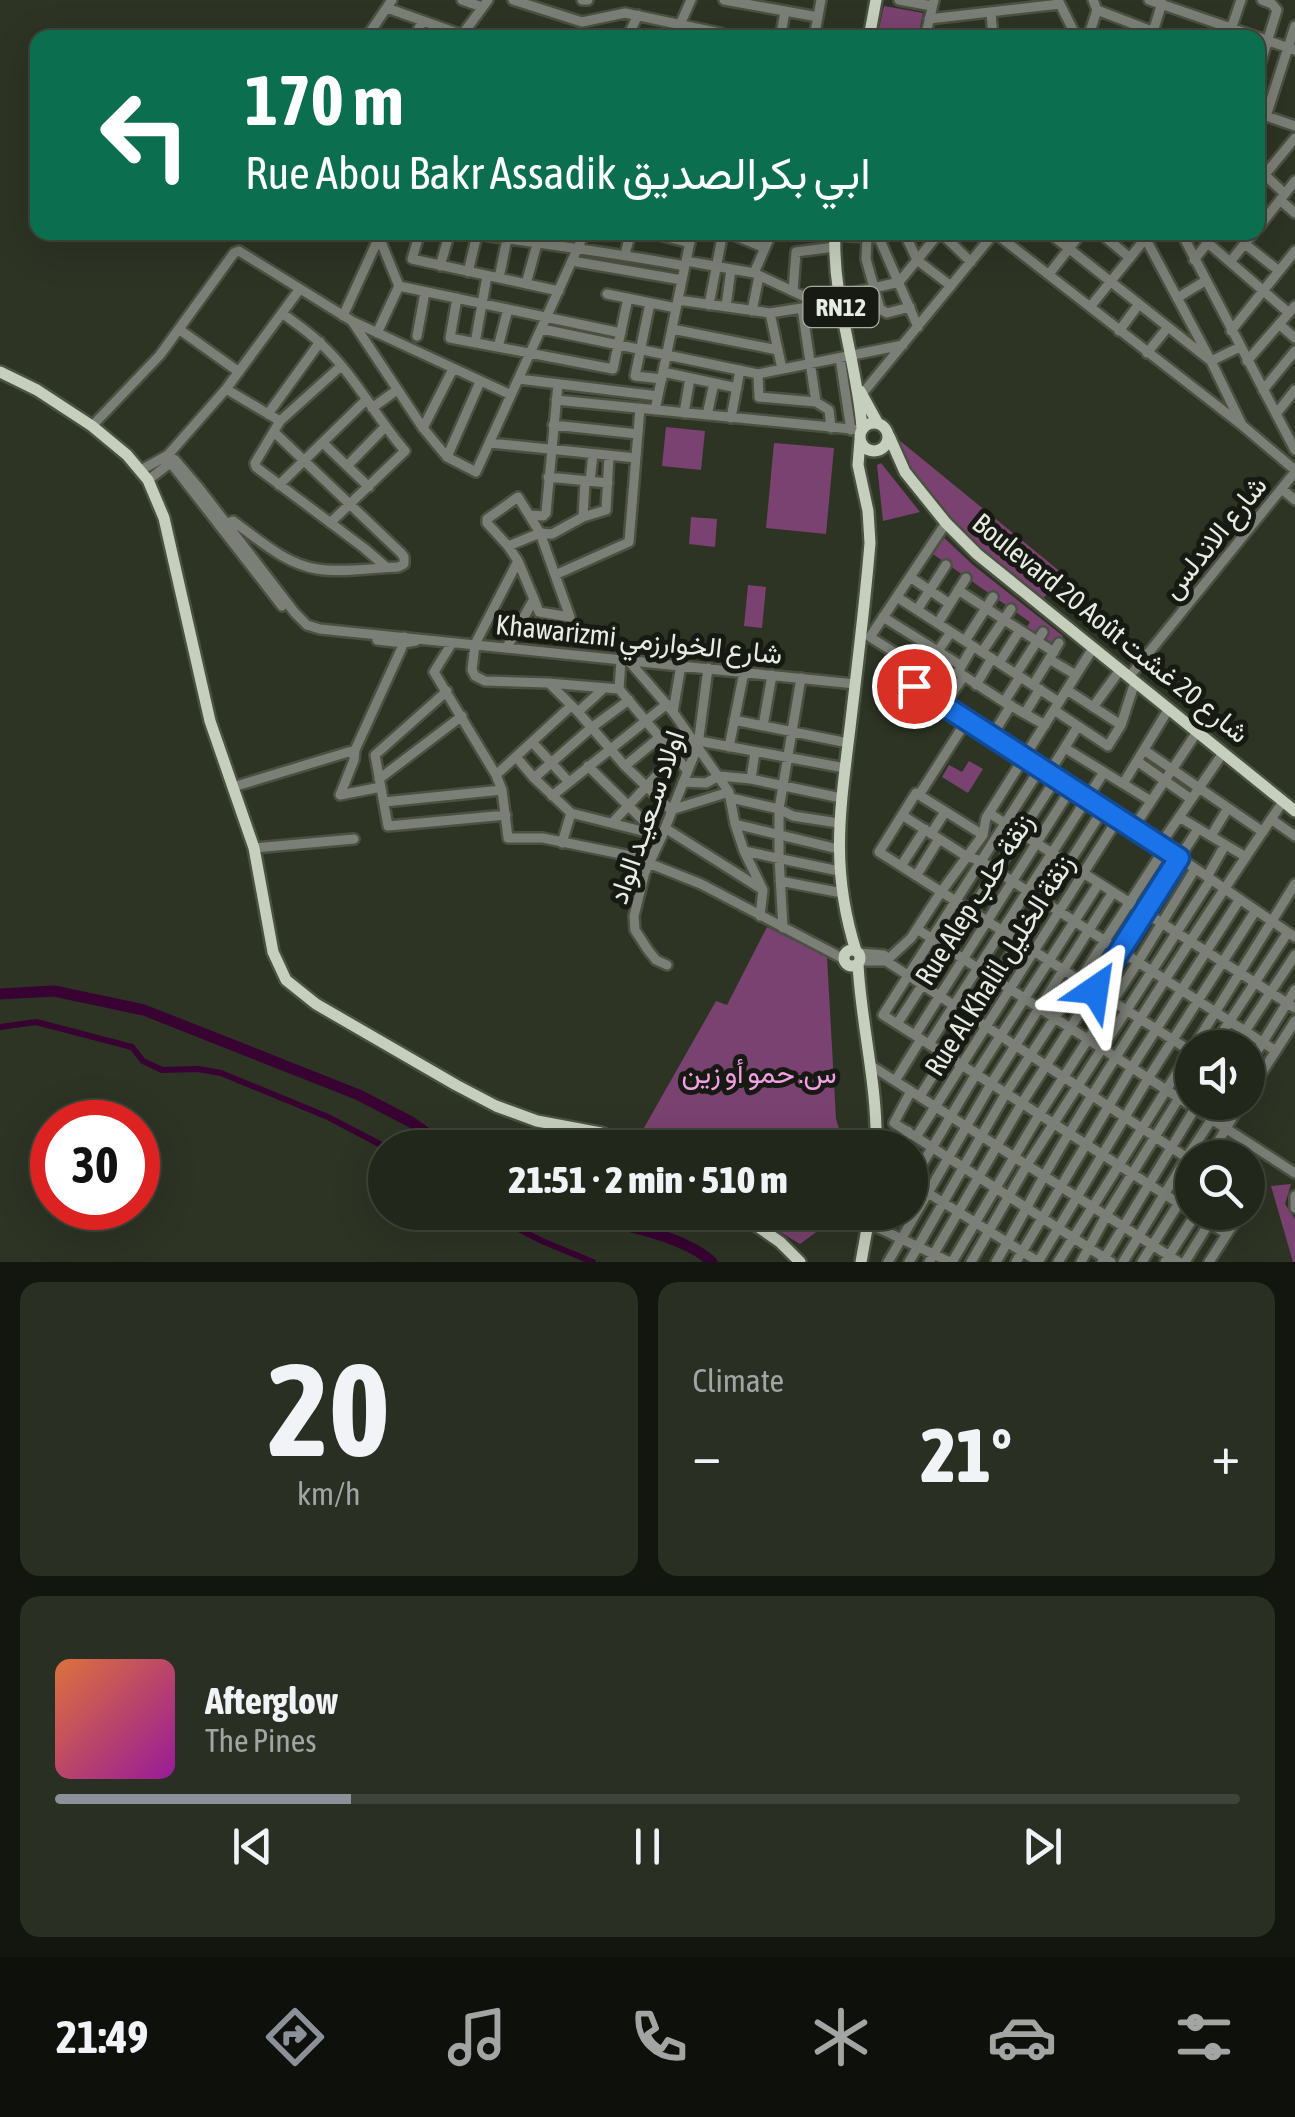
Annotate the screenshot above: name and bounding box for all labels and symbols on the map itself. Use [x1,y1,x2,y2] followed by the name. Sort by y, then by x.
[804,287,878,327] road number: RN12
[1155,469,1275,607] street label: شارع الاندلس
[965,507,1256,752] street label: Boulevard 20 Août شارع 20 غشت
[493,608,784,677] street label: Khawarizmi شارع الخوارزمي
[872,644,957,729] pin
[601,726,693,909] street label: اولاد سـعيـد الواد
[908,807,1041,992] street label: Rue Alep زنقة حلب
[918,848,1082,1083] street label: Rue Al Khalil زنقة الخليل
[1043,938,1147,1042] position arrow
[681,1057,837,1091] park label: س. حمو أو زين
[30,1100,160,1230] speed limit sign: 30

